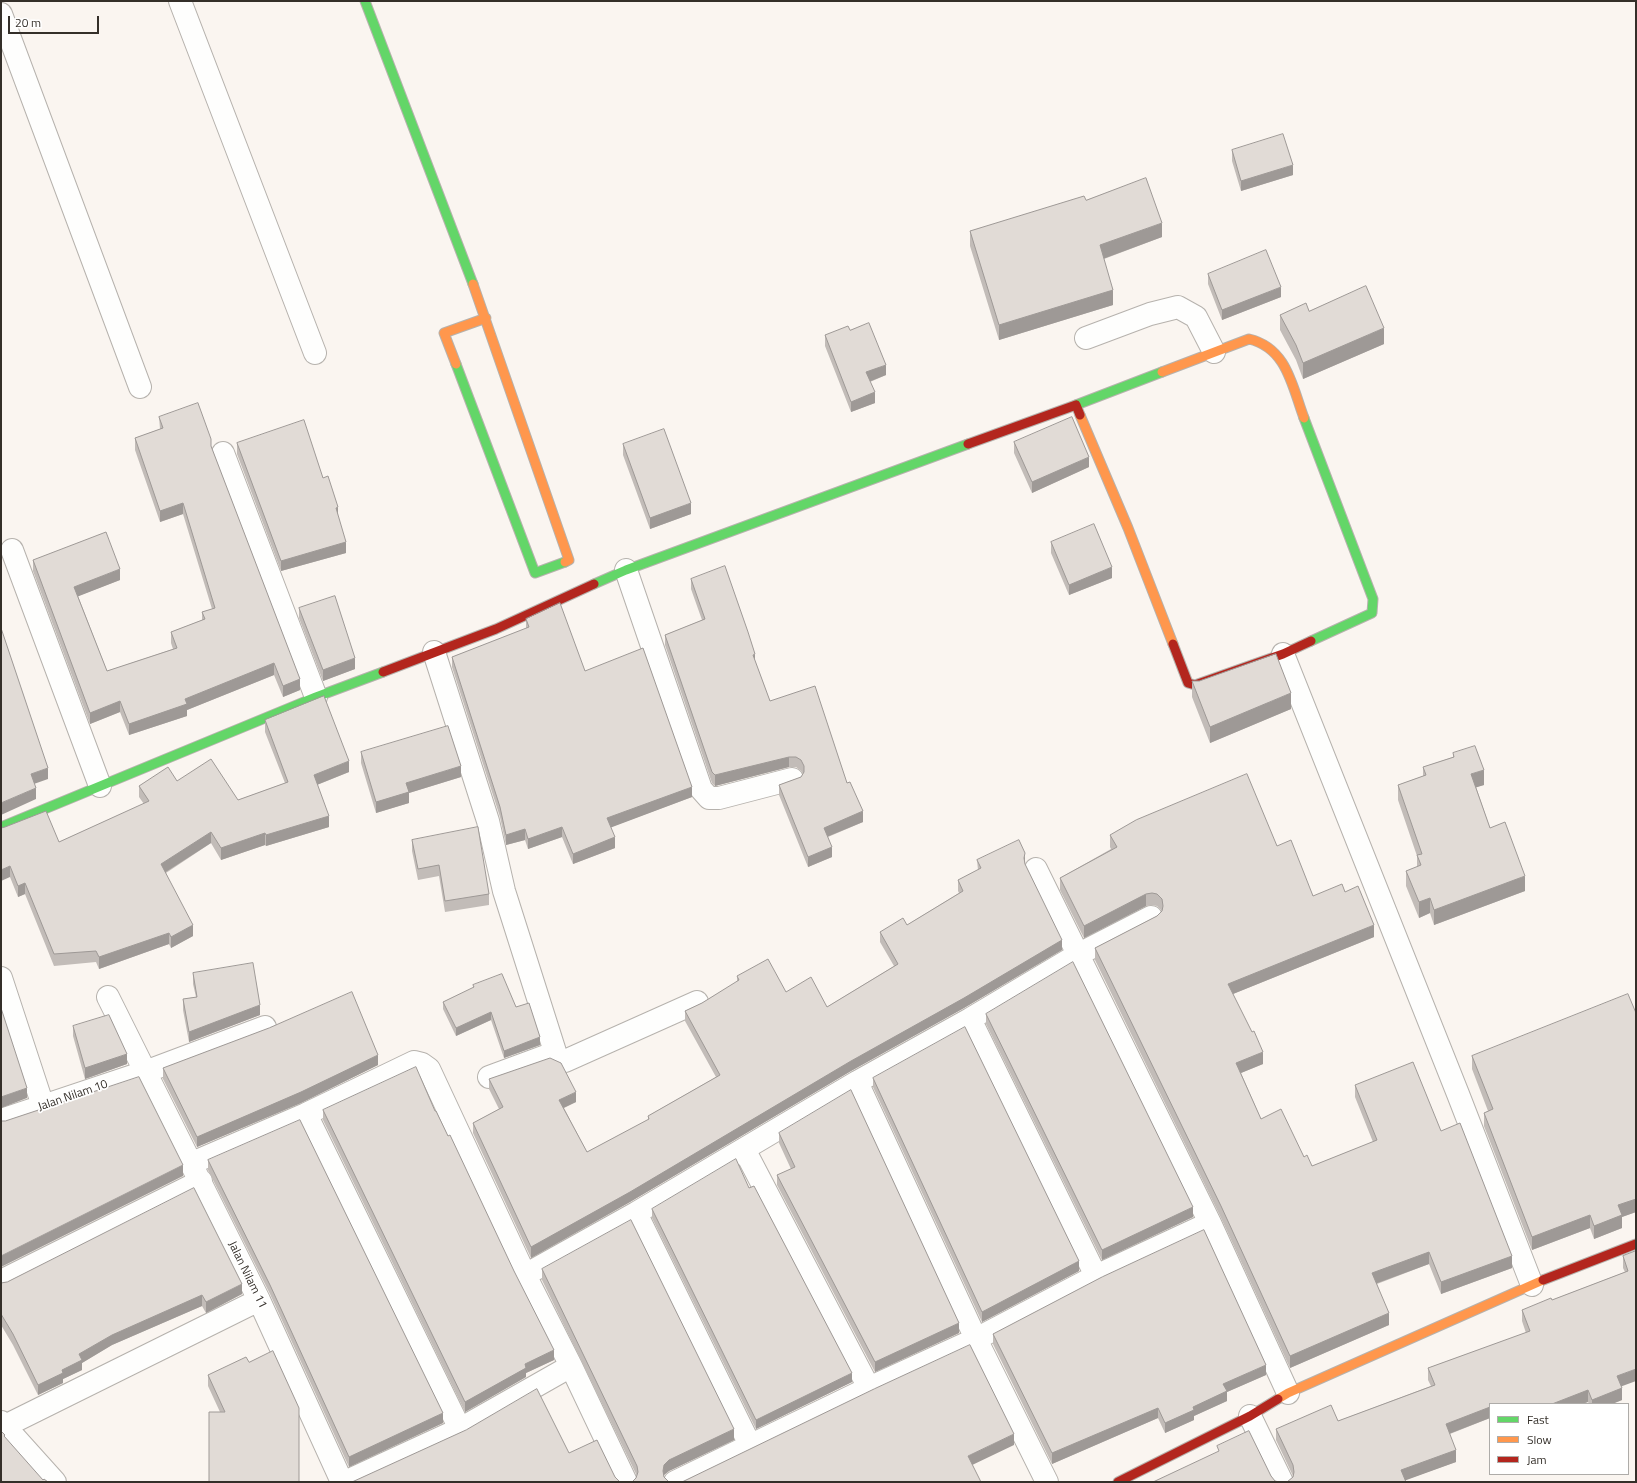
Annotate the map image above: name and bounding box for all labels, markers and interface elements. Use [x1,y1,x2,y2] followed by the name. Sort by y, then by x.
[10,8,101,34] scale bar
[15,13,41,32] text: 20 m
[36,1077,110,1115] street label: Jalan Nilam 10
[225,1239,269,1311] street label: Jalan Nilam 11
[1489,1403,1629,1475] legend
[1527,1410,1549,1429] text: Fast
[1527,1430,1552,1449] text: Slow
[1527,1450,1547,1469] text: Jam

